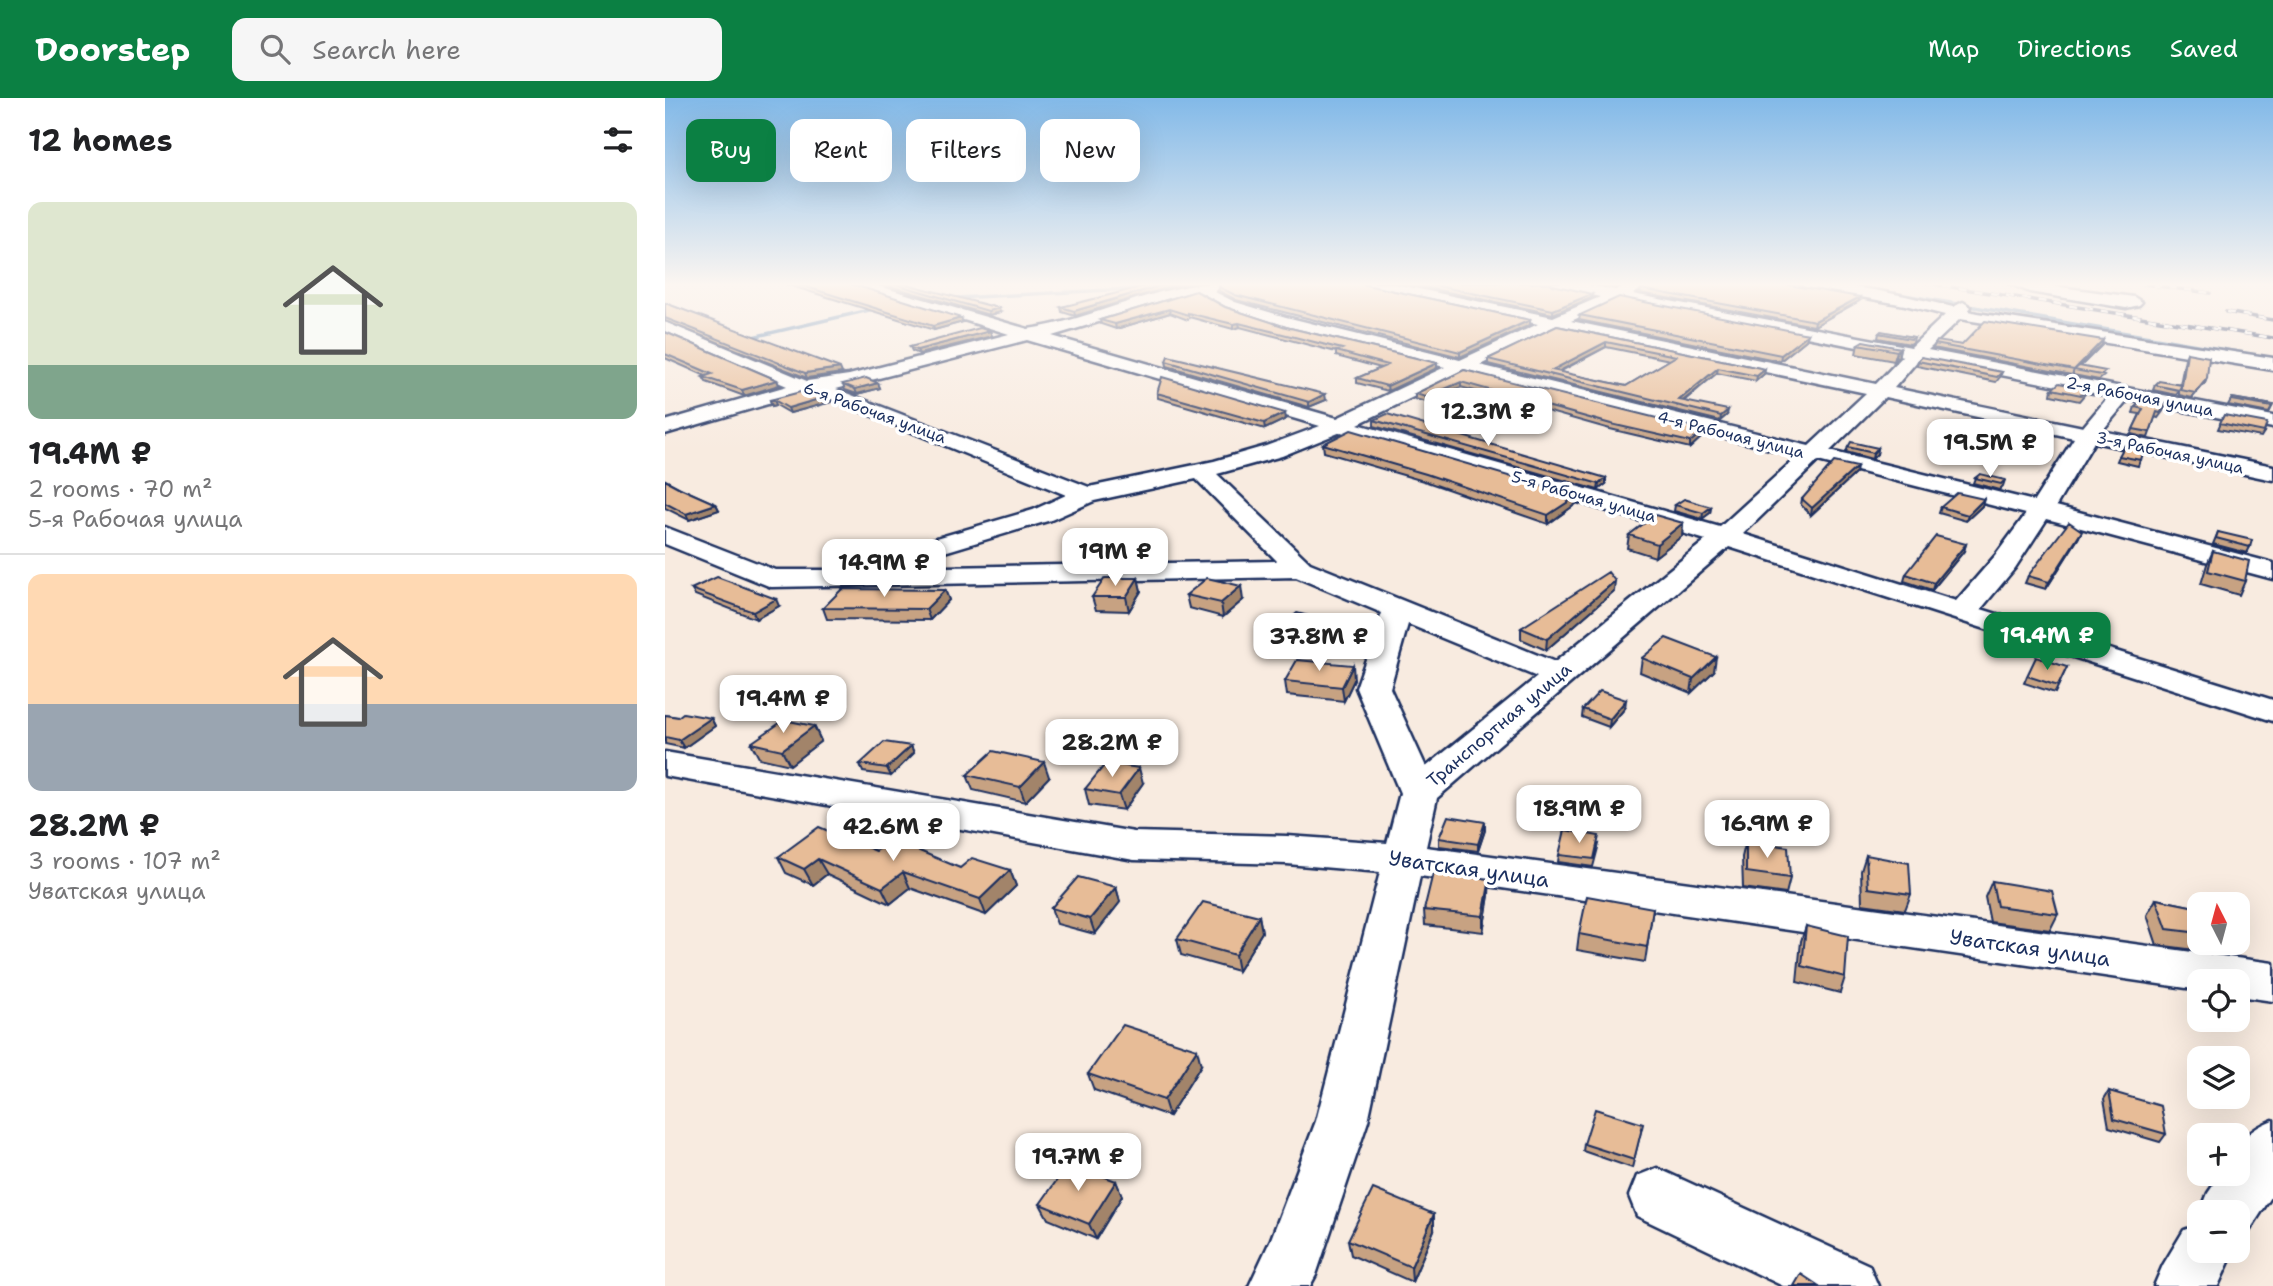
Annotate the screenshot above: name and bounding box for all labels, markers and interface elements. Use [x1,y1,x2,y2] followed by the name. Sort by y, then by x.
[232,18,722,81] search box
[35,27,190,72] text: Doorstep
[256,30,294,68] icon: search
[312,32,461,67] text: Search here
[1928,33,1979,65] text: Map
[2017,33,2132,65] text: Directions
[2170,33,2238,65] text: Saved
[686,119,776,182] chip: Buy
[790,119,892,182] chip: Rent
[906,119,1026,182] chip: Filters
[1040,119,1140,182] chip: New
[28,120,172,161] text: 12 homes
[599,121,637,159] icon: filters
[270,247,396,373] icon: home
[2065,372,2215,421] street label: 2-я Рабочая улица
[801,377,949,448] street label: 6-я Рабочая улица
[1423,388,1553,448] pin: 12.3M ₽
[1440,396,1536,426] text: 12.3M ₽
[1655,406,1807,463] street label: 4-я Рабочая улица
[1925,420,2055,479] pin: 19.5M ₽
[1943,427,2037,457] text: 19.5M ₽
[2094,427,2246,478] street label: 3-я Рабочая улица
[28,433,152,474] text: 19.4M ₽
[1509,466,1659,527] street label: 5-я Рабочая улица
[28,474,213,504] text: 2 rooms · 70 m²
[28,504,243,534] text: 5-я Рабочая улица
[1066,528,1164,588] pin: 19M ₽
[1078,536,1152,566] text: 19M ₽
[819,540,949,599] pin: 14.9M ₽
[838,547,930,577] text: 14.9M ₽
[1982,612,2112,672] pin: 19.4M ₽
[1254,614,1384,673] pin: 37.8M ₽
[270,619,396,745] icon: home
[2000,620,2094,650] text: 19.4M ₽
[1269,621,1369,651] text: 37.8M ₽
[1422,657,1576,793] street label: Транспортная улица
[718,676,848,735] pin: 19.4M ₽
[736,683,830,713] text: 19.4M ₽
[1047,720,1177,779] pin: 28.2M ₽
[1061,727,1163,757] text: 28.2M ₽
[1514,786,1644,845] pin: 18.9M ₽
[1532,793,1626,823] text: 18.9M ₽
[1702,800,1832,860] pin: 16.9M ₽
[828,804,958,863] pin: 42.6M ₽
[28,805,160,846] text: 28.2M ₽
[1721,808,1813,838] text: 16.9M ₽
[843,811,943,841] text: 42.6M ₽
[1387,844,1551,894] street label: Уватская улица
[28,846,221,876] text: 3 rooms · 107 m²
[28,876,205,906] text: Уватская улица
[2187,892,2251,956] north arrow
[2187,892,2250,1263] map controls
[1948,923,2112,973] street label: Уватская улица
[2187,969,2250,1032] button: locate
[2187,1046,2250,1109] button: layers
[2187,1123,2250,1186] button: +
[1013,1134,1143,1193] pin: 19.7M ₽
[1031,1141,1125,1171] text: 19.7M ₽
[2187,1200,2250,1263] button: −

